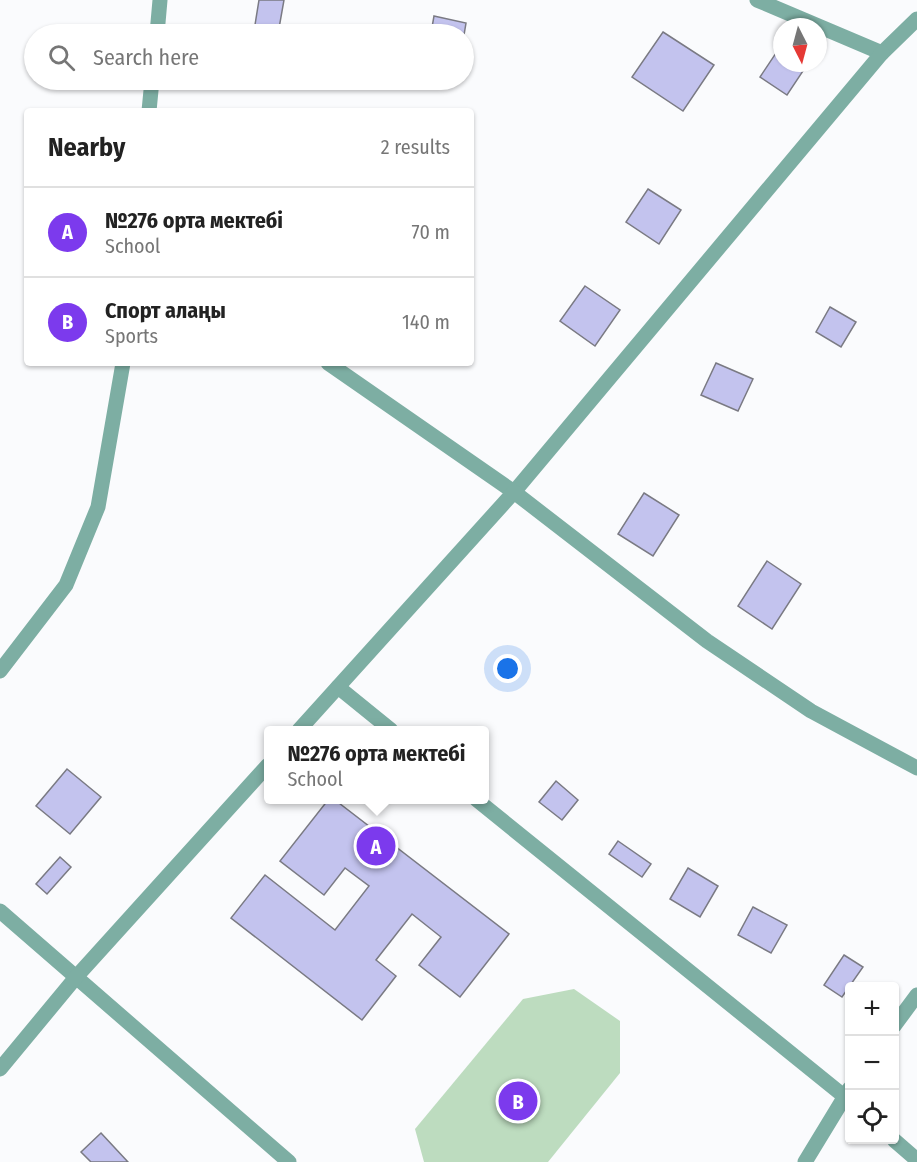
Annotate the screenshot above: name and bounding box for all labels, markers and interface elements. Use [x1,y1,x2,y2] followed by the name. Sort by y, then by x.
[773,18,827,72] north arrow
[24,24,474,90] search box
[45,41,78,74] icon: search
[93,44,199,71] text: Search here
[48,132,125,163] text: Nearby
[381,135,450,159] text: 2 results
[105,207,283,234] text: №276 орта мектебі
[62,220,73,244] text: A
[412,220,450,244] text: 70 m
[105,234,160,258] text: School
[105,297,226,324] text: Спорт алаңы
[62,310,73,334] text: B
[402,310,450,334] text: 140 m
[105,324,158,348] text: Sports
[493,654,522,683] your location
[264,726,489,804] popup
[287,740,466,767] text: №276 орта мектебі
[287,767,343,791] text: School
[356,824,395,868] pin: A
[845,982,899,1144] map controls
[845,982,899,1036] button: +
[845,1036,899,1090] button: −
[498,1078,538,1124] pin: B
[845,1090,899,1144] button: locate

